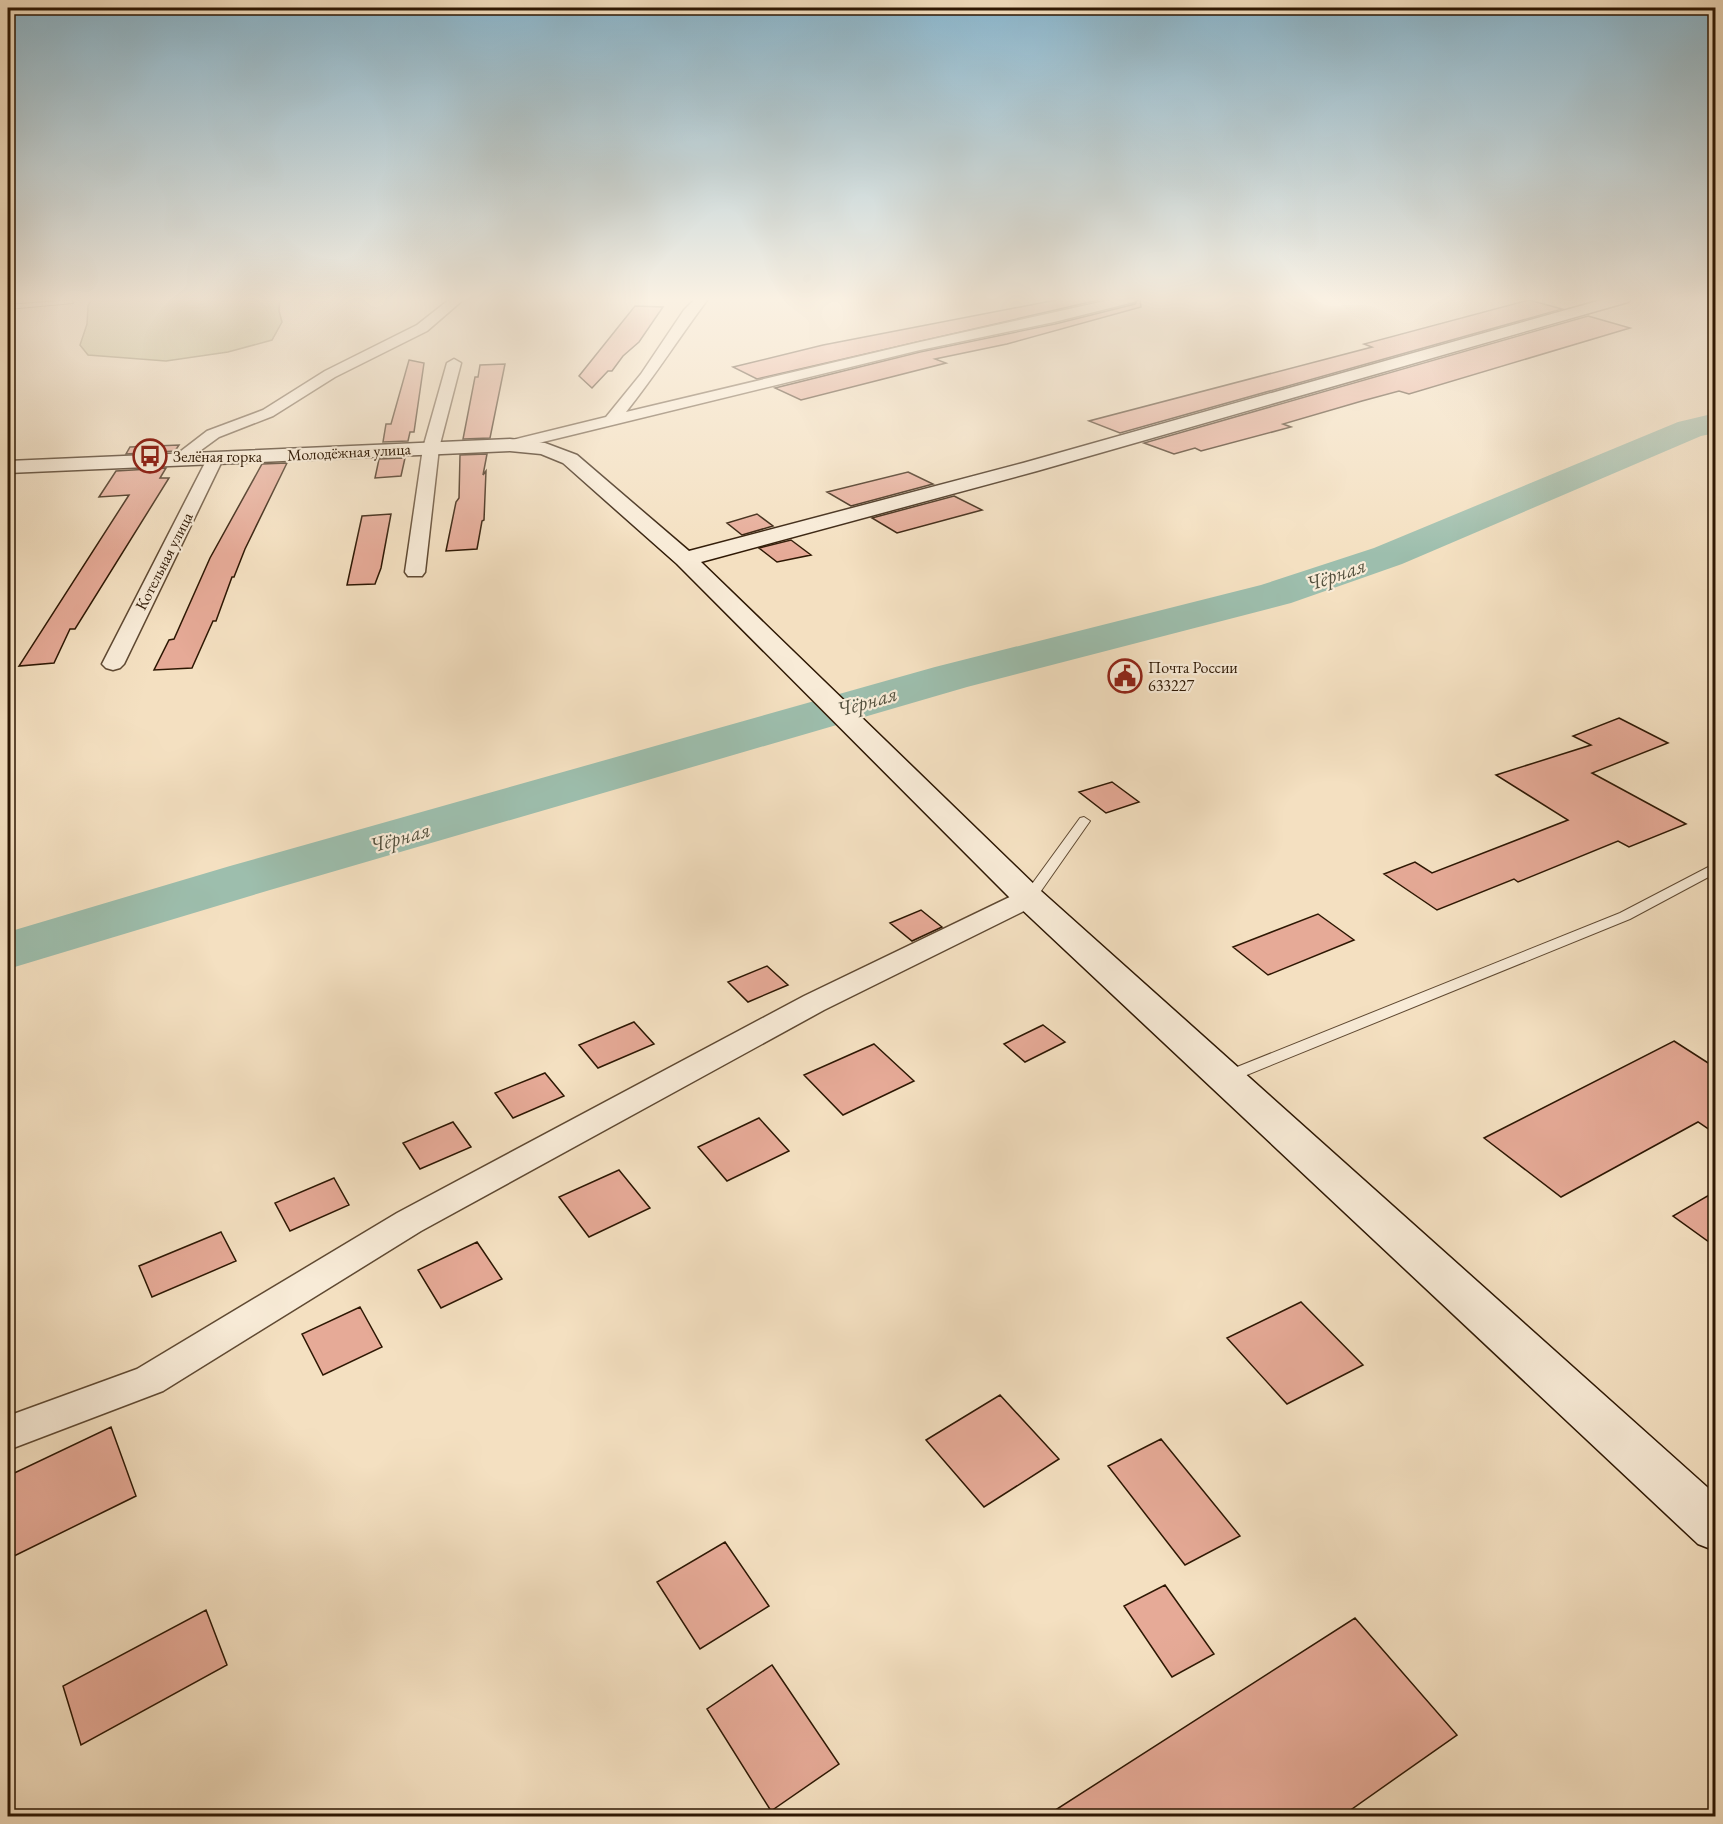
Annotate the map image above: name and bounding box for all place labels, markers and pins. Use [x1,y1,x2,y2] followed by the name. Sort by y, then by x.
[132,438,168,474] bus stop icon: Зелёная горка
[173,446,263,467] place label: Зелёная горка
[1148,657,1238,696] place label: Почта России 633227
[1107,658,1143,694] public building icon: Почта России 633227

